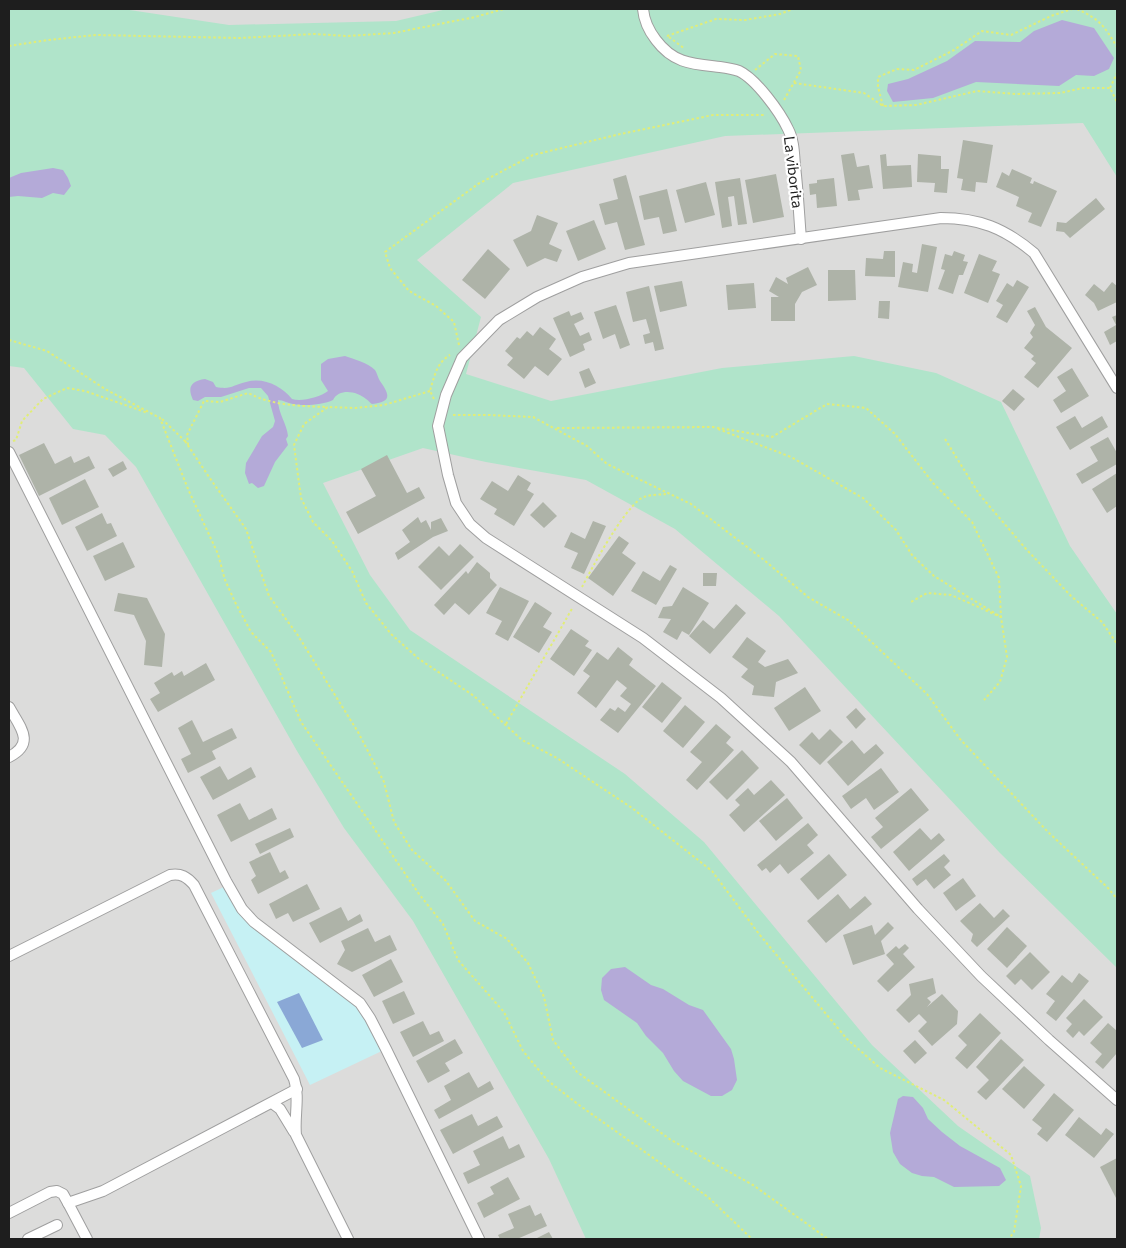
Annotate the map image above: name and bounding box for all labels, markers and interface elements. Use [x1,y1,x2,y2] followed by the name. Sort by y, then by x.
[781,135,807,209] street label: La viborita

